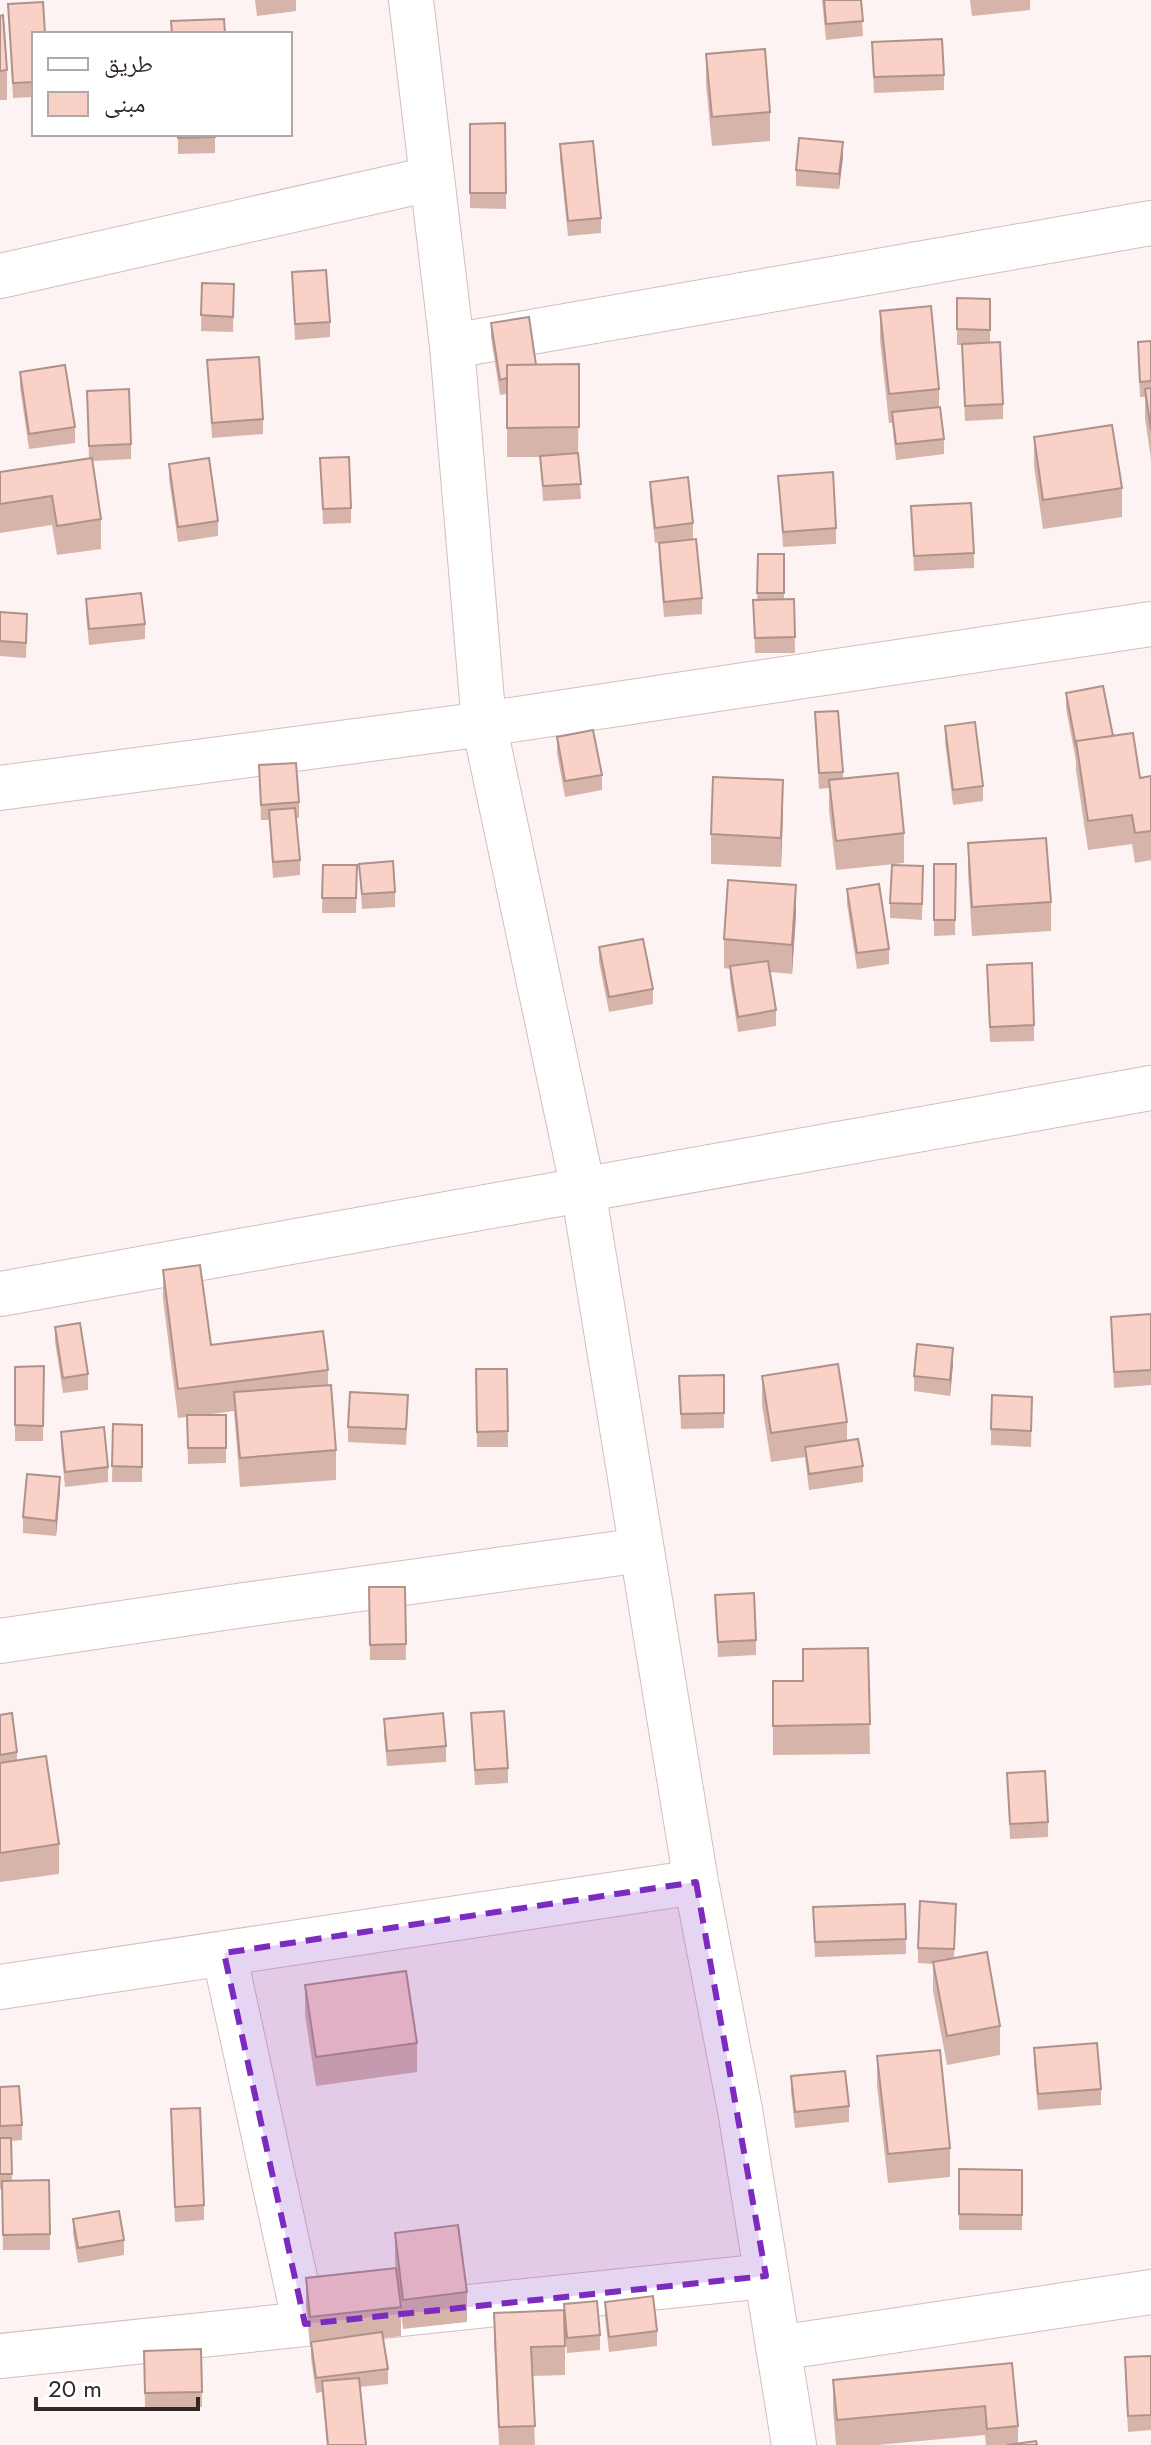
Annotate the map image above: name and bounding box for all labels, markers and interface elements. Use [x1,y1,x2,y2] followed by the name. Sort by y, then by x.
[32,32,292,136] legend
[104,46,153,81] text: طريق
[104,86,145,121] text: مبنى
[36,2361,198,2411] scale bar
[48,2371,102,2406] text: 20 m

